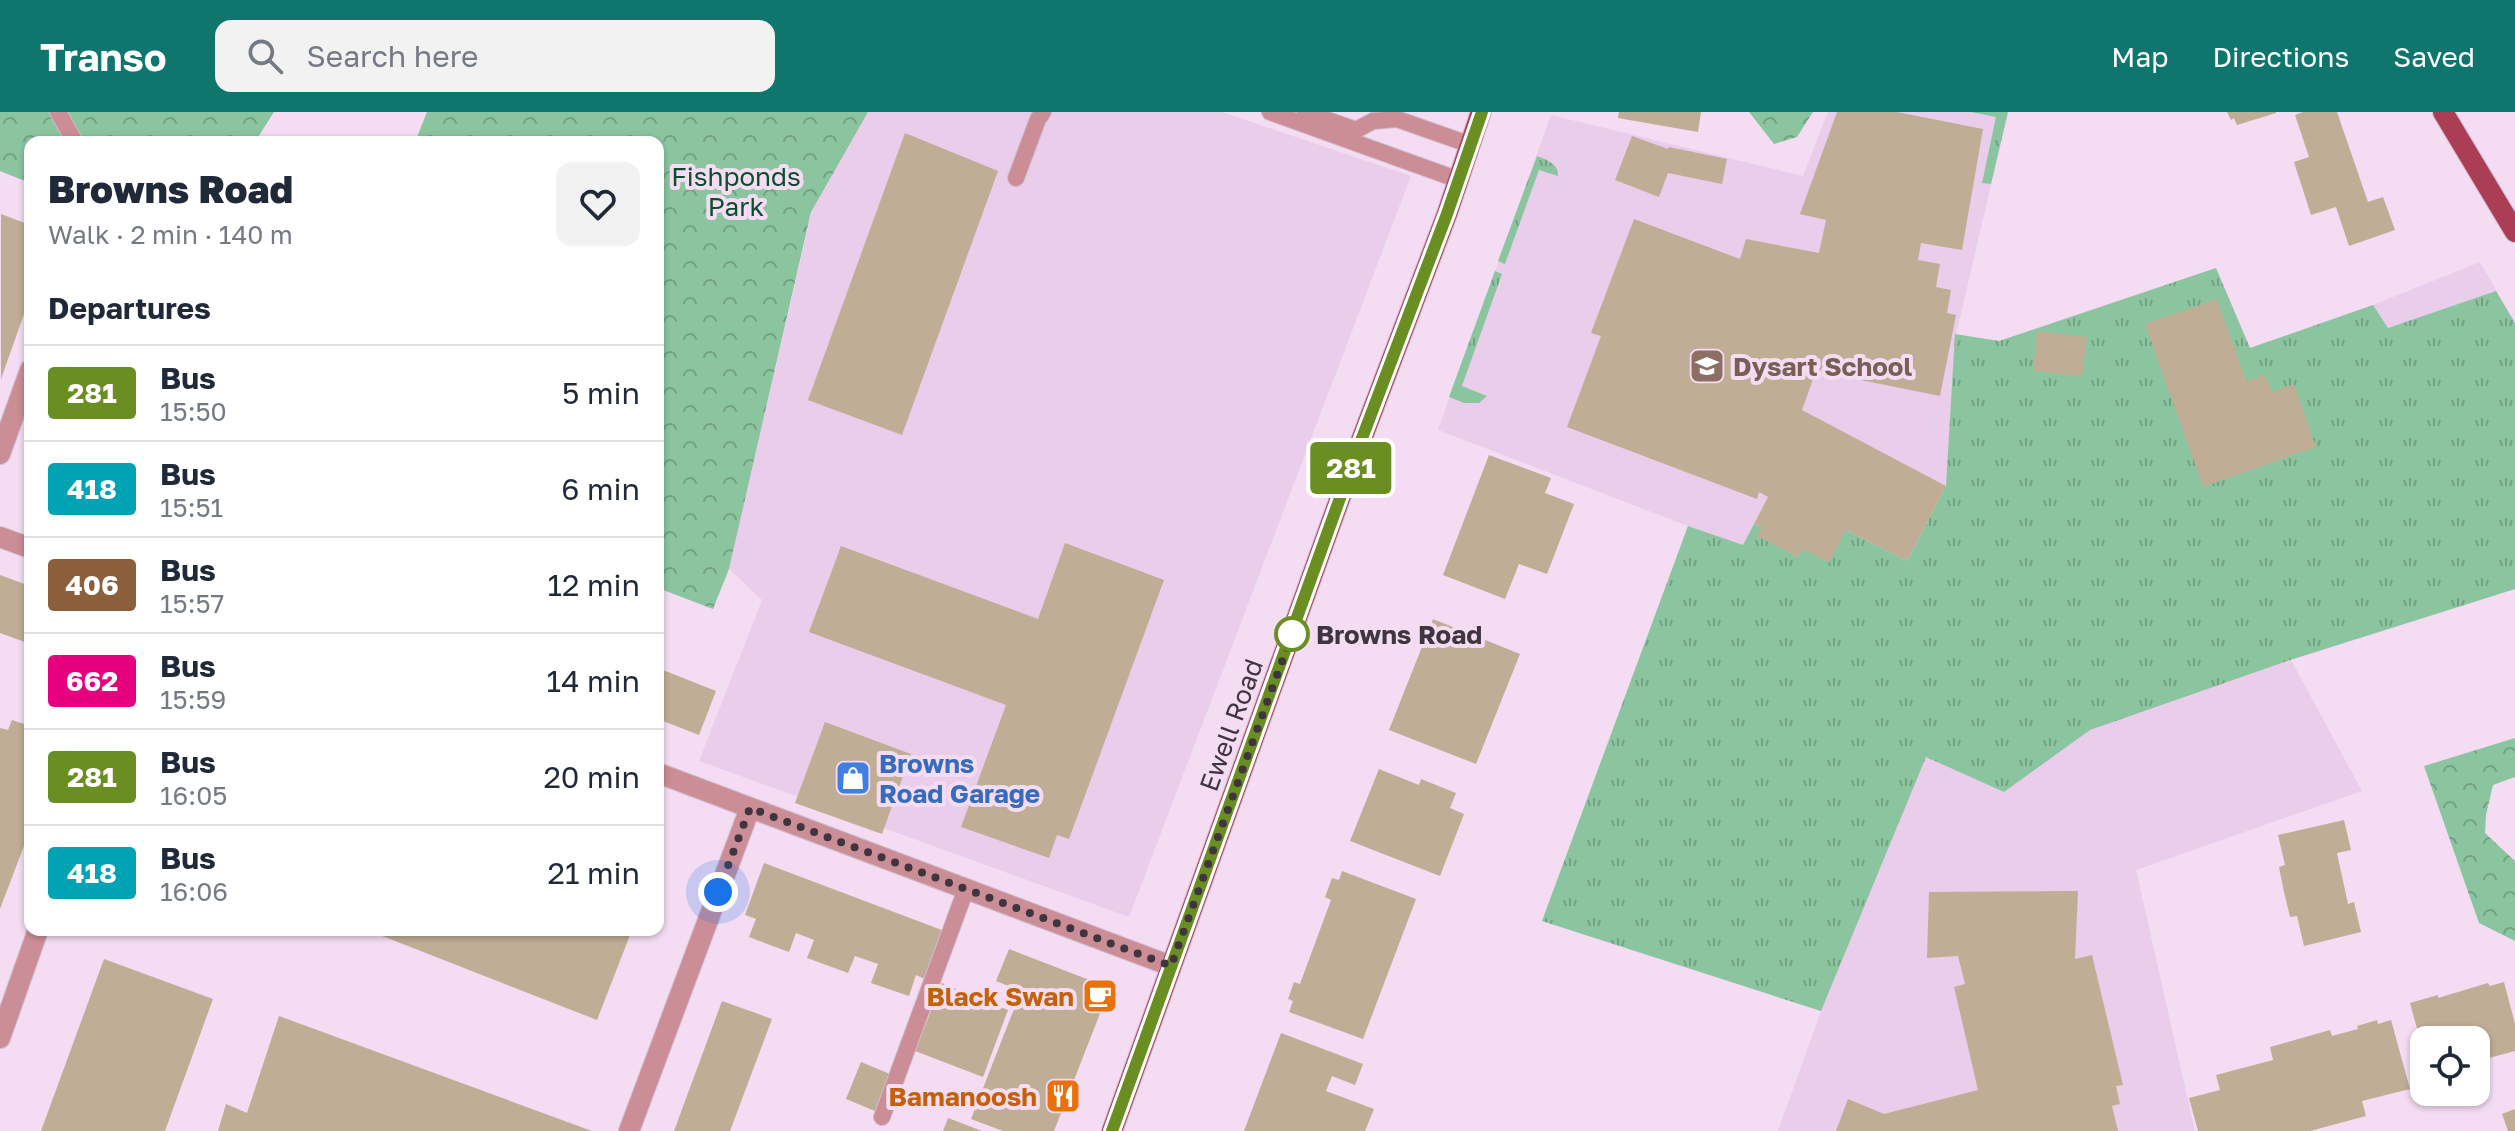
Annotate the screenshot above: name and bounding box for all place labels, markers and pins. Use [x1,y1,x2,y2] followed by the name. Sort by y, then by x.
[1688,347,1726,385] school or university icon: Dysart School
[1733,351,1912,382] place label: Dysart School
[1275,617,1309,651] marker: Browns Road
[1316,619,1482,650] place label: Browns Road
[879,748,1040,809] place label: Browns Road Garage
[834,759,872,797] shop icon: Browns Road Garage
[1081,977,1119,1015] cafe icon: Black Swan
[926,981,1074,1012] place label: Black Swan
[1044,1077,1082,1115] restaurant icon: Bamanoosh
[889,1081,1037,1112] place label: Bamanoosh

